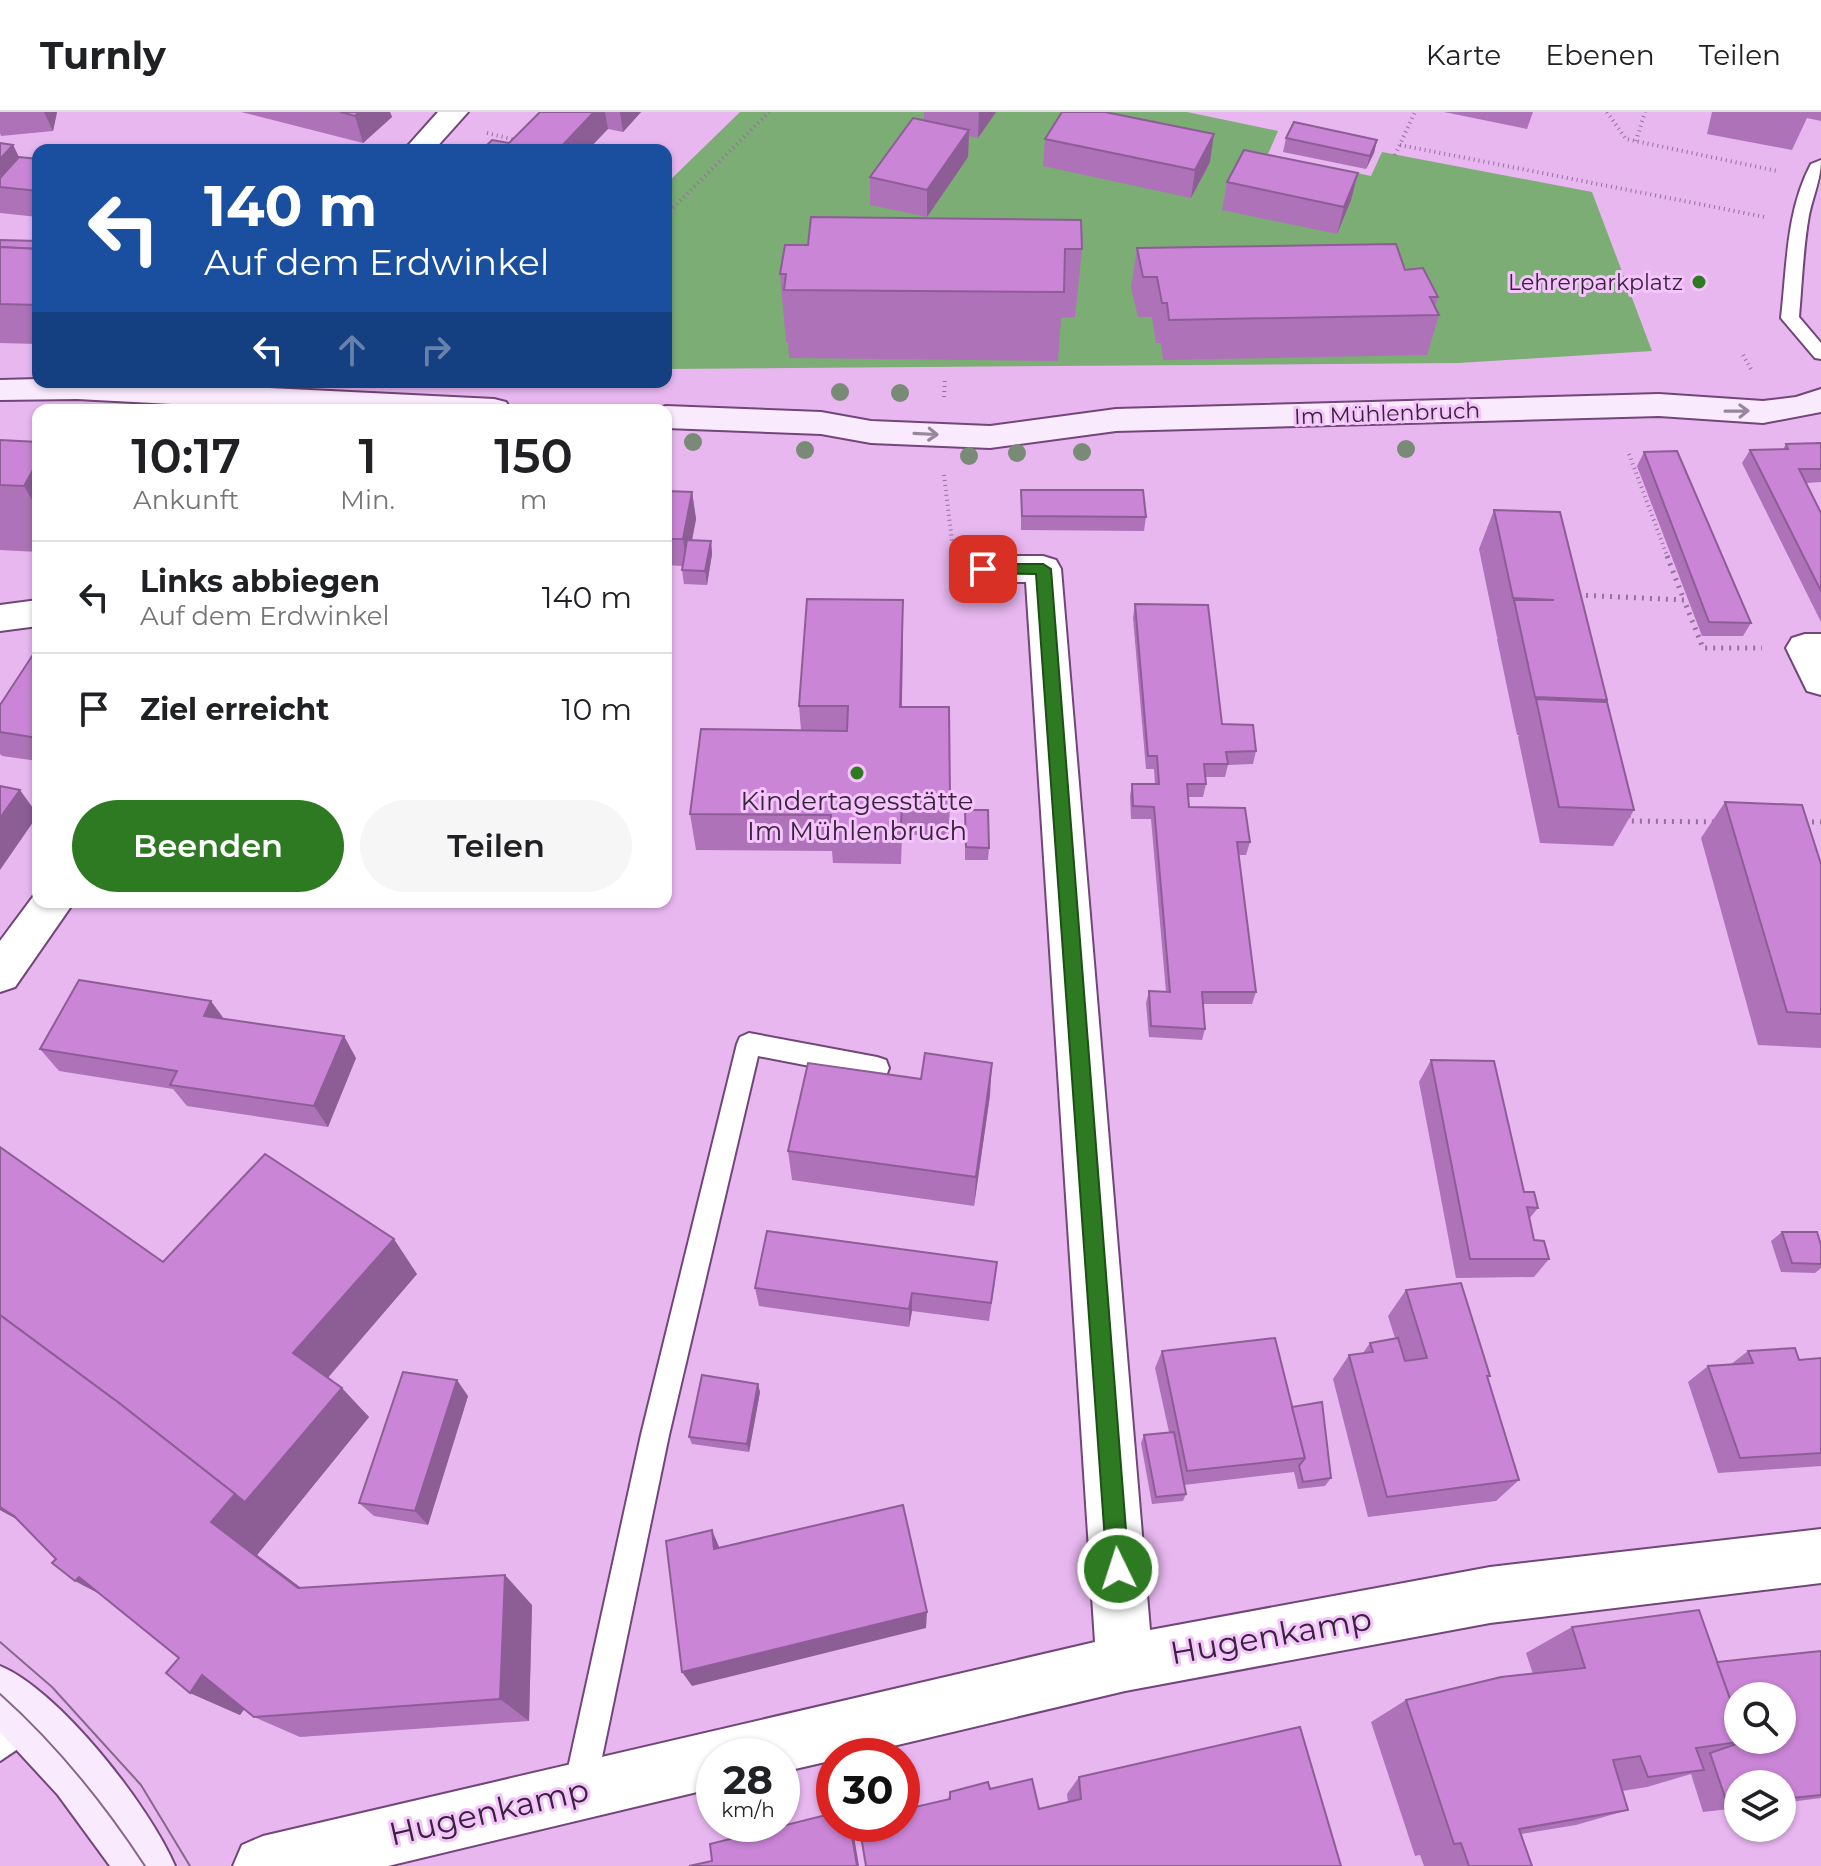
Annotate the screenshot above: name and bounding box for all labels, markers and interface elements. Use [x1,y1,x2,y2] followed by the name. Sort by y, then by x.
[40,32,166,79] text: Turnly
[1426,38,1501,72] text: Karte
[1545,38,1655,72] text: Ebenen
[1699,38,1781,72] text: Teilen
[204,172,377,240] text: 140 m
[72,176,176,280] icon: left
[204,240,549,284] text: Auf dem Erdwinkel
[1508,269,1683,296] place label: Lehrerparkplatz
[1690,273,1708,291] marker: Lehrerparkplatz
[246,328,290,372] icon: left
[330,328,374,372] icon: ahead
[414,328,458,372] icon: right
[1294,397,1480,430] street label: Im Mühlenbruch
[1723,403,1750,419] one-way arrow
[131,427,241,485] text: 10:17
[358,427,377,485] text: 1
[494,427,573,485] text: 150
[913,427,939,442] one-way arrow
[133,484,239,516] text: Ankunft
[340,484,395,516] text: Min.
[520,484,547,516] text: m
[949,535,1017,603] pin
[961,547,1005,591] icon: arrive
[140,563,380,600] text: Links abbiegen
[72,575,116,619] icon: left
[542,579,632,616] text: 140 m
[140,600,389,632] text: Auf dem Erdwinkel
[72,687,116,731] icon: arrive
[140,691,329,728] text: Ziel erreicht
[562,691,632,728] text: 10 m
[848,764,866,782] marker: Kindertagesstätte Im Mühlenbruch
[741,785,973,847] place label: Kindertagesstätte Im Mühlenbruch
[72,800,344,892] button: Beenden
[360,800,632,892] button: Teilen
[1076,1527,1160,1611] position arrow
[1167,1599,1375,1672] street label: Hugenkamp
[1724,1682,1796,1842] map controls
[1724,1682,1796,1754] button: search
[816,1738,920,1842] speed limit sign: 30
[723,1755,773,1804] text: 28
[385,1770,593,1853] street label: Hugenkamp
[1724,1770,1796,1842] button: layers
[721,1798,775,1822] text: km/h

